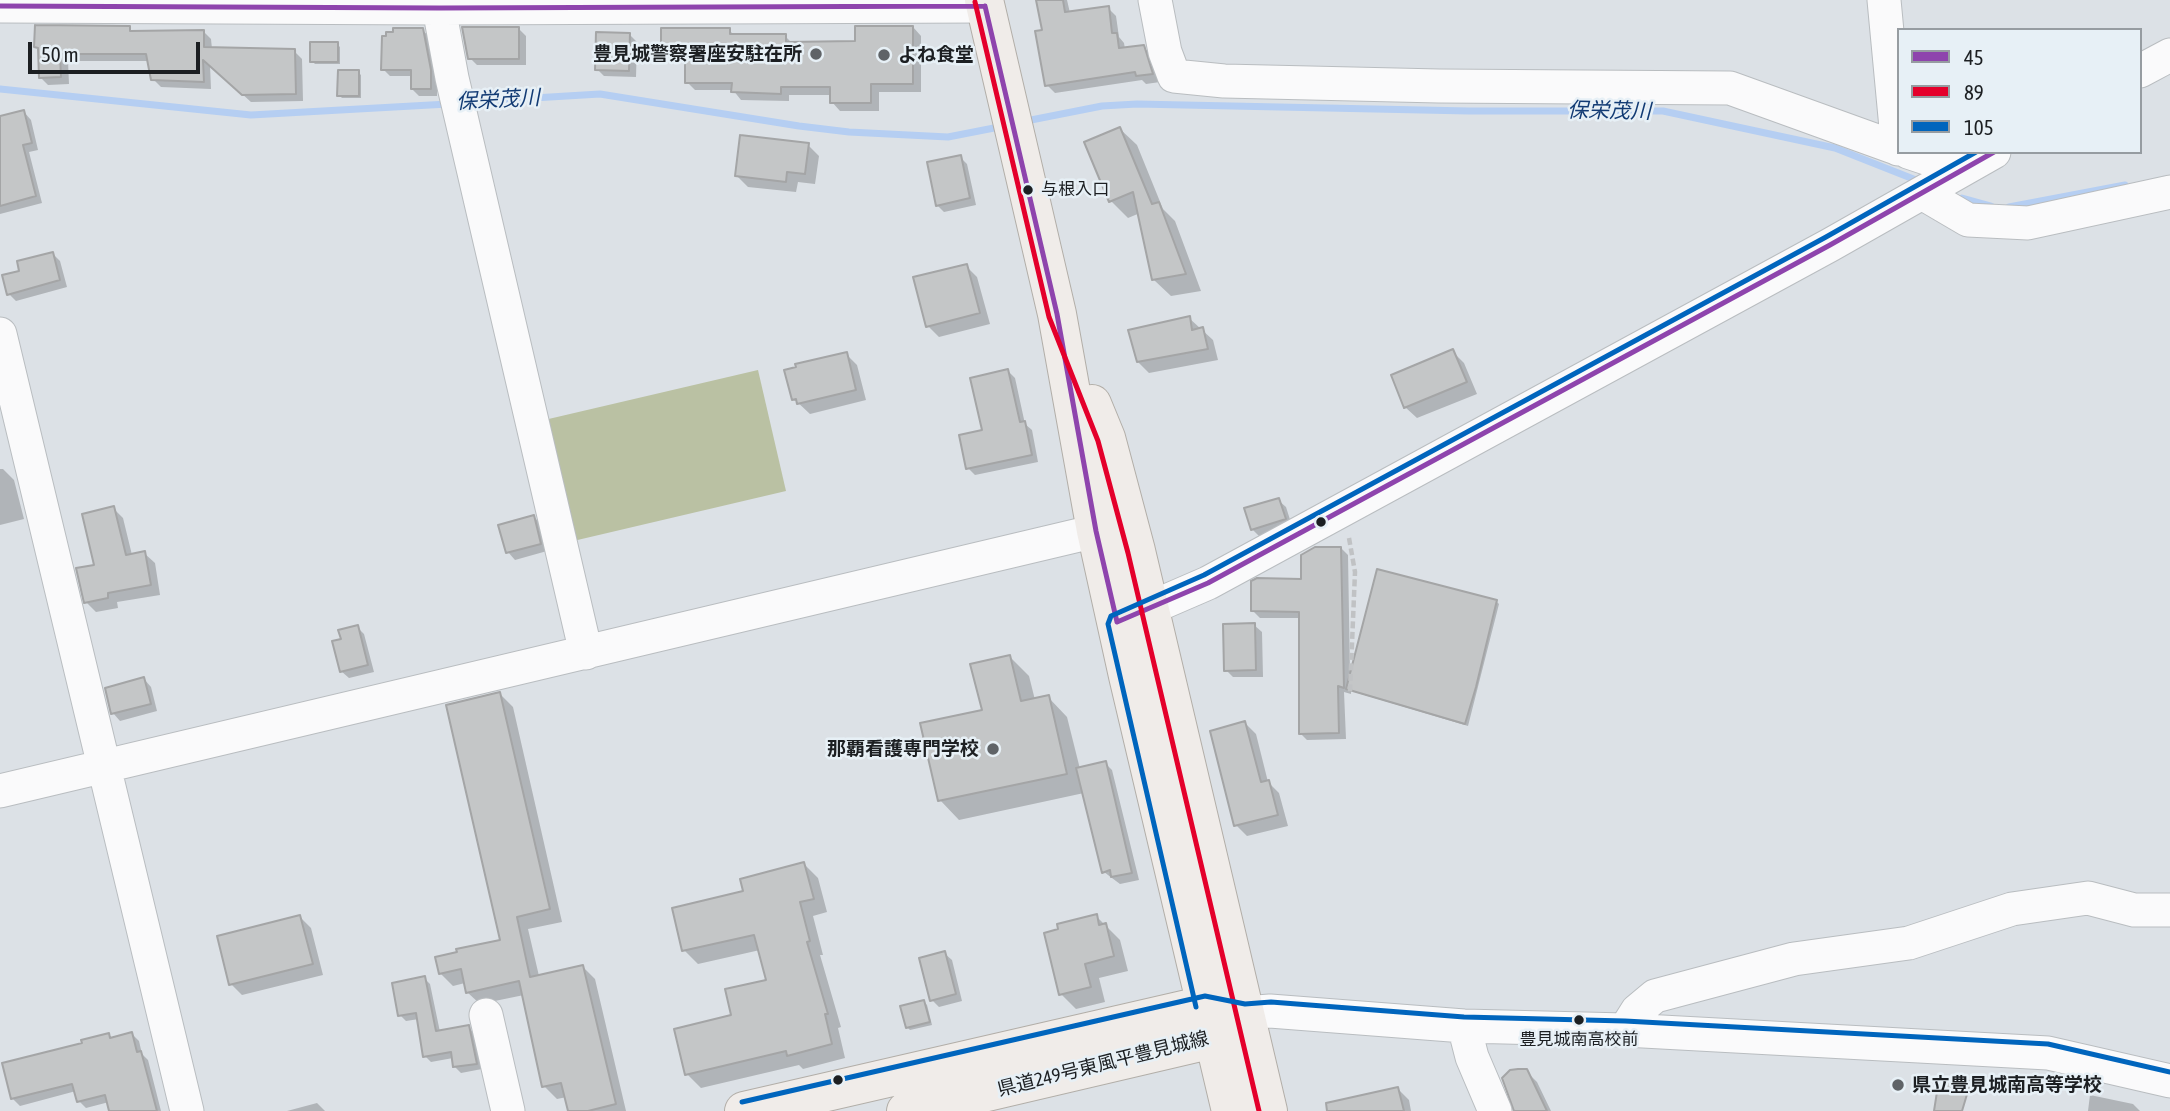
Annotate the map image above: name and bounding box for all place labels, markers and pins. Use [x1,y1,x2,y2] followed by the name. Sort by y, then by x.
[593,43,802,65] place label: 豊見城警察署座安駐在所
[898,44,974,66] place label: よね食堂
[808,46,824,62] marker: 豊見城警察署座安駐在所
[876,47,892,63] marker: よね食堂
[1041,180,1109,200] place label: 与根入口
[1021,183,1035,197] marker: 与根入口
[1314,515,1328,529] unlabelled marker
[827,738,979,760] place label: 那覇看護専門学校
[985,741,1001,757] marker: 那覇看護専門学校
[1572,1013,1586,1027] marker: 豊見城南高校前
[1520,1030,1638,1050] place label: 豊見城南高校前
[831,1073,845,1087] unlabelled marker
[1912,1074,2102,1096] place label: 県立豊見城南高等学校
[1890,1077,1906,1093] marker: 県立豊見城南高等学校

